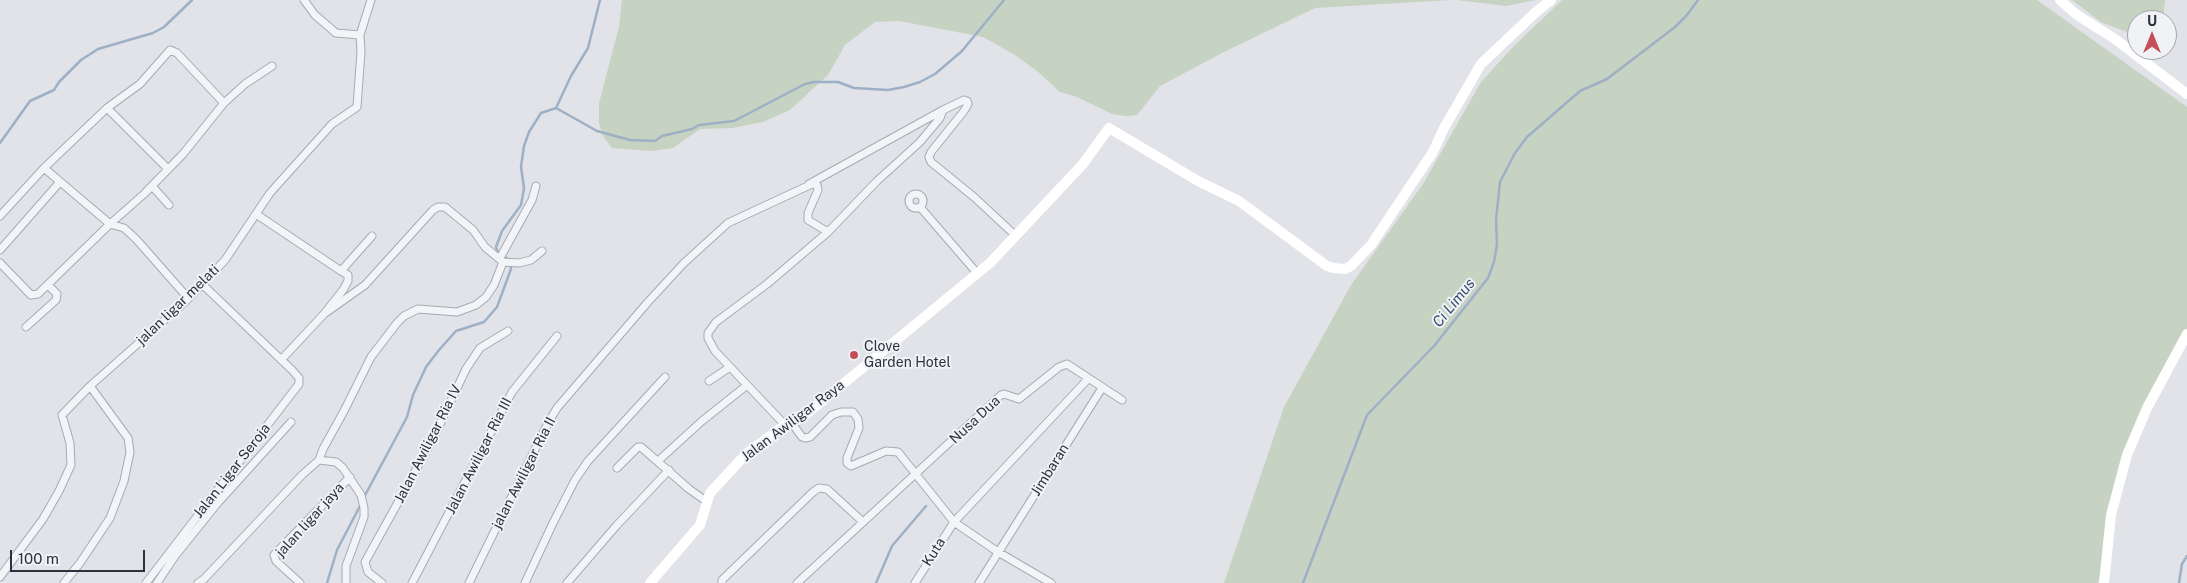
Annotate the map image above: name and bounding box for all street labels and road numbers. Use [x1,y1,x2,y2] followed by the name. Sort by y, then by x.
[133,261,223,349] street label: jalan ligar melati
[738,377,848,465] street label: Jalan Awiligar Raya
[391,382,465,506] street label: Jalan Awiligar Ria IV
[946,393,1004,447] street label: Nusa Dua
[442,395,516,517] street label: Jalan Awiligar Ria III
[489,414,559,532] street label: jalan Awiligar Ria II
[190,420,274,522] street label: Jalan Ligar Seroja
[1027,441,1073,499] street label: Jimbaran
[272,480,348,560] street label: jalan ligar jaya
[919,535,949,569] street label: Kuta

